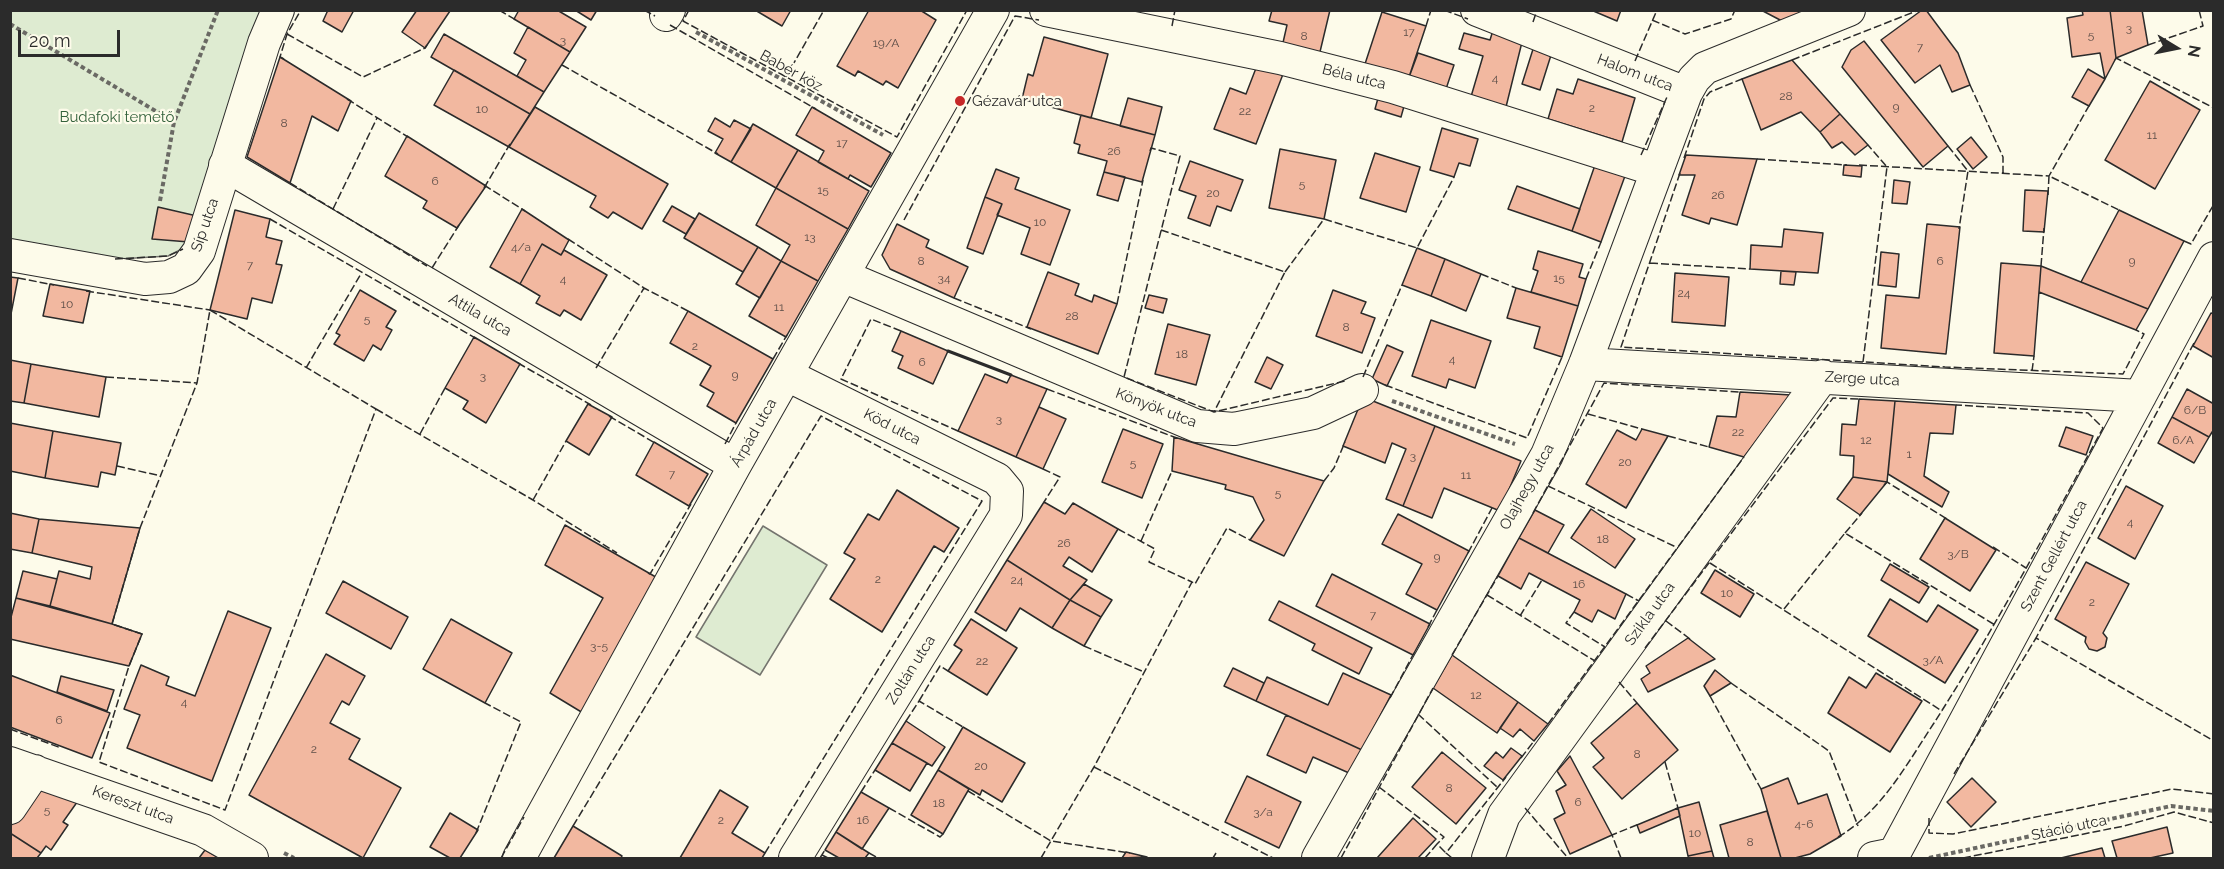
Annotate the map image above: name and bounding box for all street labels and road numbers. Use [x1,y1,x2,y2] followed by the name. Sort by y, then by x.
[756,46,826,96] street label: Babér köz
[1594,50,1676,96] street label: Halom utca
[1320,60,1388,94] street label: Béla utca
[187,196,223,254] street label: Síp utca
[445,290,515,340] street label: Attila utca
[1824,368,1900,390] street label: Zerge utca
[1113,384,1199,432] street label: Könyök utca
[727,396,781,470] street label: Árpád utca
[861,405,923,449] street label: Köd utca
[1496,441,1558,533] street label: Olajhegy utca
[2017,497,2091,615] street label: Szent Gellért utca
[1621,579,1679,649] street label: Szikla utca
[883,632,939,708] street label: Zoltán utca
[90,782,176,828] street label: Kereszt utca
[2030,811,2108,845] street label: Stáció utca

